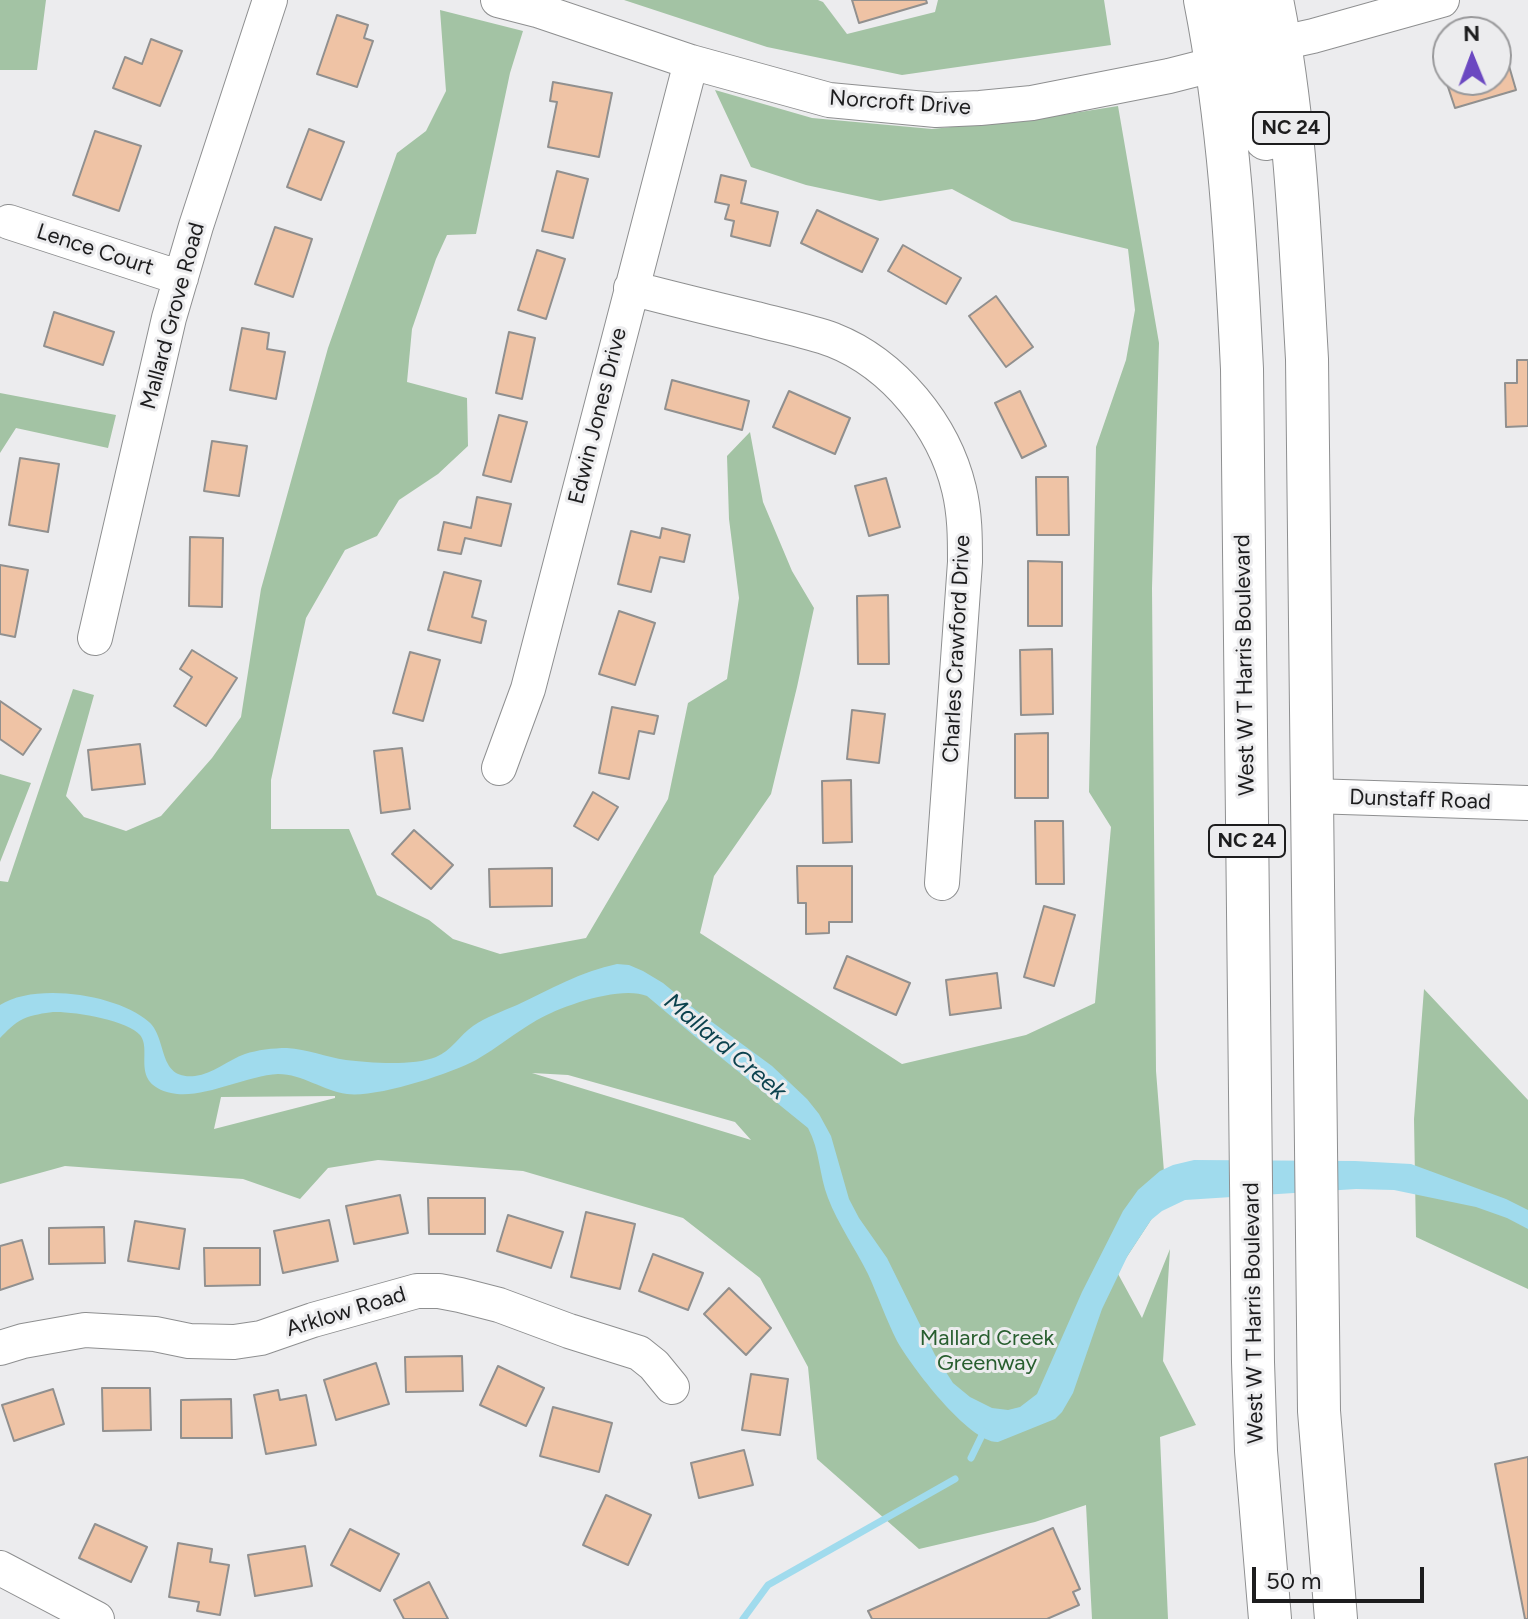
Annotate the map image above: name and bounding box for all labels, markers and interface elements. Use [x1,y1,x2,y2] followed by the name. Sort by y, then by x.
[1432,16,1512,96] north arrow
[1463,20,1480,47] text: N
[828,85,972,121] street label: Norcroft Drive
[1253,112,1329,144] road number: NC 24
[33,219,157,281] street label: Lence Court
[135,220,211,412] street label: Mallard Grove Road
[563,325,633,507] street label: Edwin Jones Drive
[938,534,976,764] street label: Charles Crawford Drive
[1230,534,1260,796] street label: West W T Harris Boulevard
[1349,784,1491,816] street label: Dunstaff Road
[1209,825,1285,857] road number: NC 24
[658,988,792,1106] water label: Mallard Creek
[1239,1182,1269,1444] street label: West W T Harris Boulevard
[283,1281,409,1343] street label: Arklow Road
[920,1326,1054,1378] park label: Mallard Creek Greenway
[1256,1551,1428,1601] scale bar
[1266,1566,1322,1595] text: 50 m

